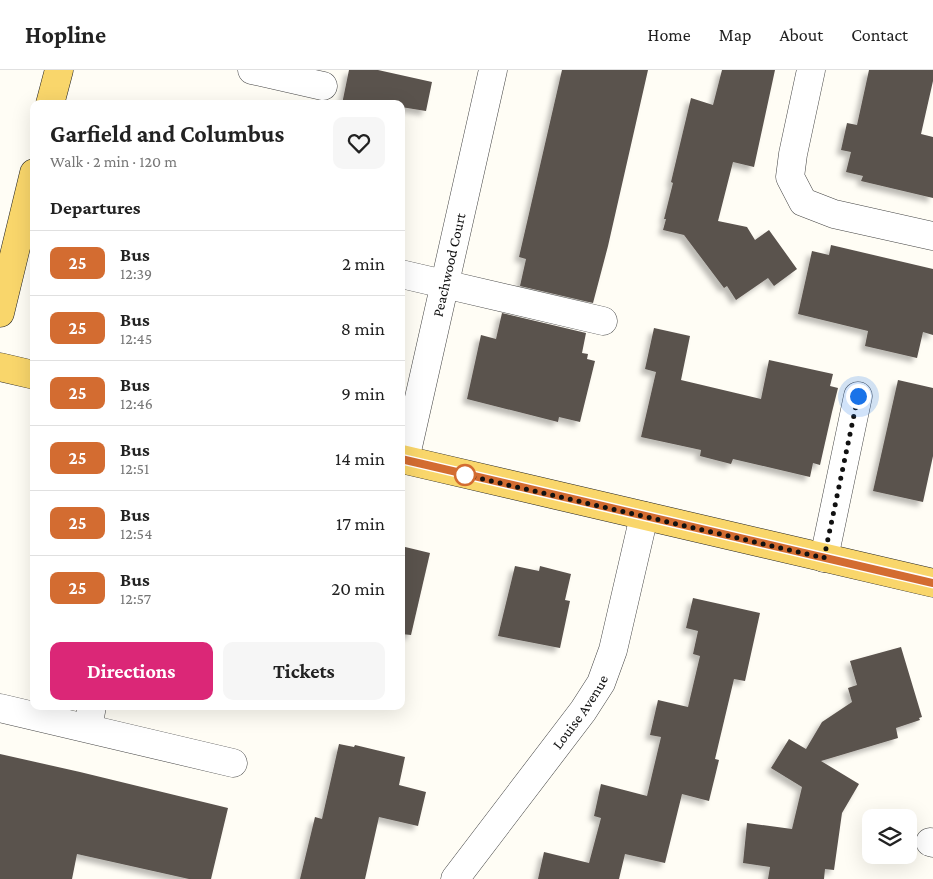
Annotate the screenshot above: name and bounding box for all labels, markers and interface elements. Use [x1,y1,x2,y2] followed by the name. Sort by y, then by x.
[25,21,106,48] text: Hopline
[648,25,691,45] text: Home
[719,25,751,45] text: Map
[779,25,823,45] text: About
[851,25,908,45] text: Contact
[333,117,385,169] button: heart
[50,120,284,147] text: Garfield and Columbus
[50,153,177,170] text: Walk · 2 min · 120 m
[50,197,141,218] text: Departures
[430,210,469,318] street label: Peachwood Court
[120,244,150,265] text: Bus
[69,253,87,273] text: 25
[342,253,385,274] text: 2 min
[120,265,152,282] text: 12:39
[120,309,150,330] text: Bus
[69,318,87,338] text: 25
[341,318,385,339] text: 8 min
[120,330,152,347] text: 12:45
[120,374,150,395] text: Bus
[69,383,87,403] text: 25
[341,383,385,404] text: 9 min
[846,384,871,409] your location
[120,395,153,412] text: 12:46
[120,439,150,460] text: Bus
[69,448,87,468] text: 25
[335,448,385,469] text: 14 min
[120,460,149,477] text: 12:51
[454,464,476,486] unlabelled marker
[120,504,150,525] text: Bus
[69,513,87,533] text: 25
[336,513,385,534] text: 17 min
[120,525,152,542] text: 12:54
[120,569,150,590] text: Bus
[69,578,87,598] text: 25
[331,578,385,599] text: 20 min
[120,590,151,607] text: 12:57
[50,642,213,700] button: Directions
[223,642,385,700] button: Tickets
[549,673,611,752] street label: Louise Avenue
[862,809,917,864] map controls
[862,809,917,864] button: layers

